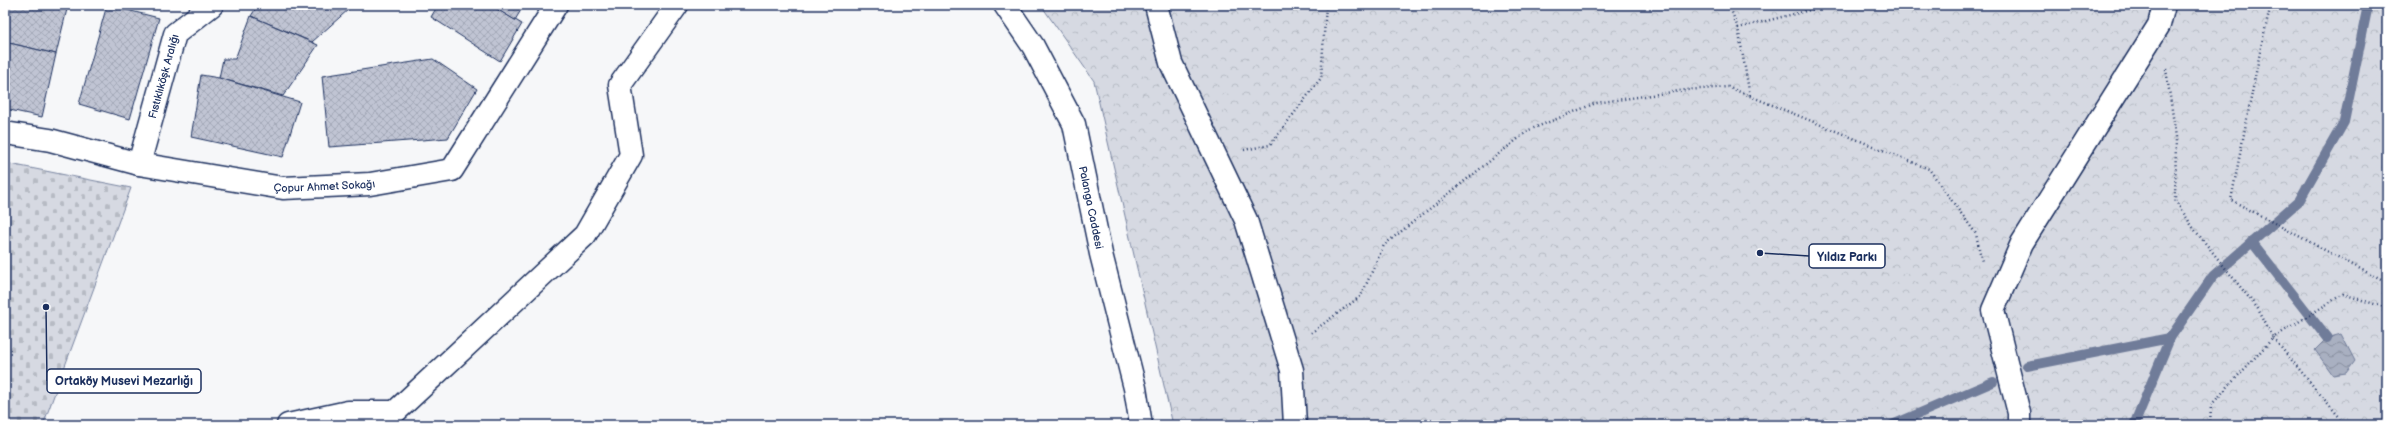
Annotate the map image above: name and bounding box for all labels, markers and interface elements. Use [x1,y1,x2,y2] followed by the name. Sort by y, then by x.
[145,33,181,120] street label: Fıstıklıköşk Aralığı
[1076,165,1106,250] street label: Palanga Caddesi
[273,177,376,195] street label: Çopur Ahmet Sokağı
[1809,244,1885,268] callout: Yıldız Parkı
[1817,250,1877,265] text: Yıldız Parkı
[47,369,201,393] callout: Ortaköy Musevi Mezarlığı
[55,374,193,389] text: Ortaköy Musevi Mezarlığı

